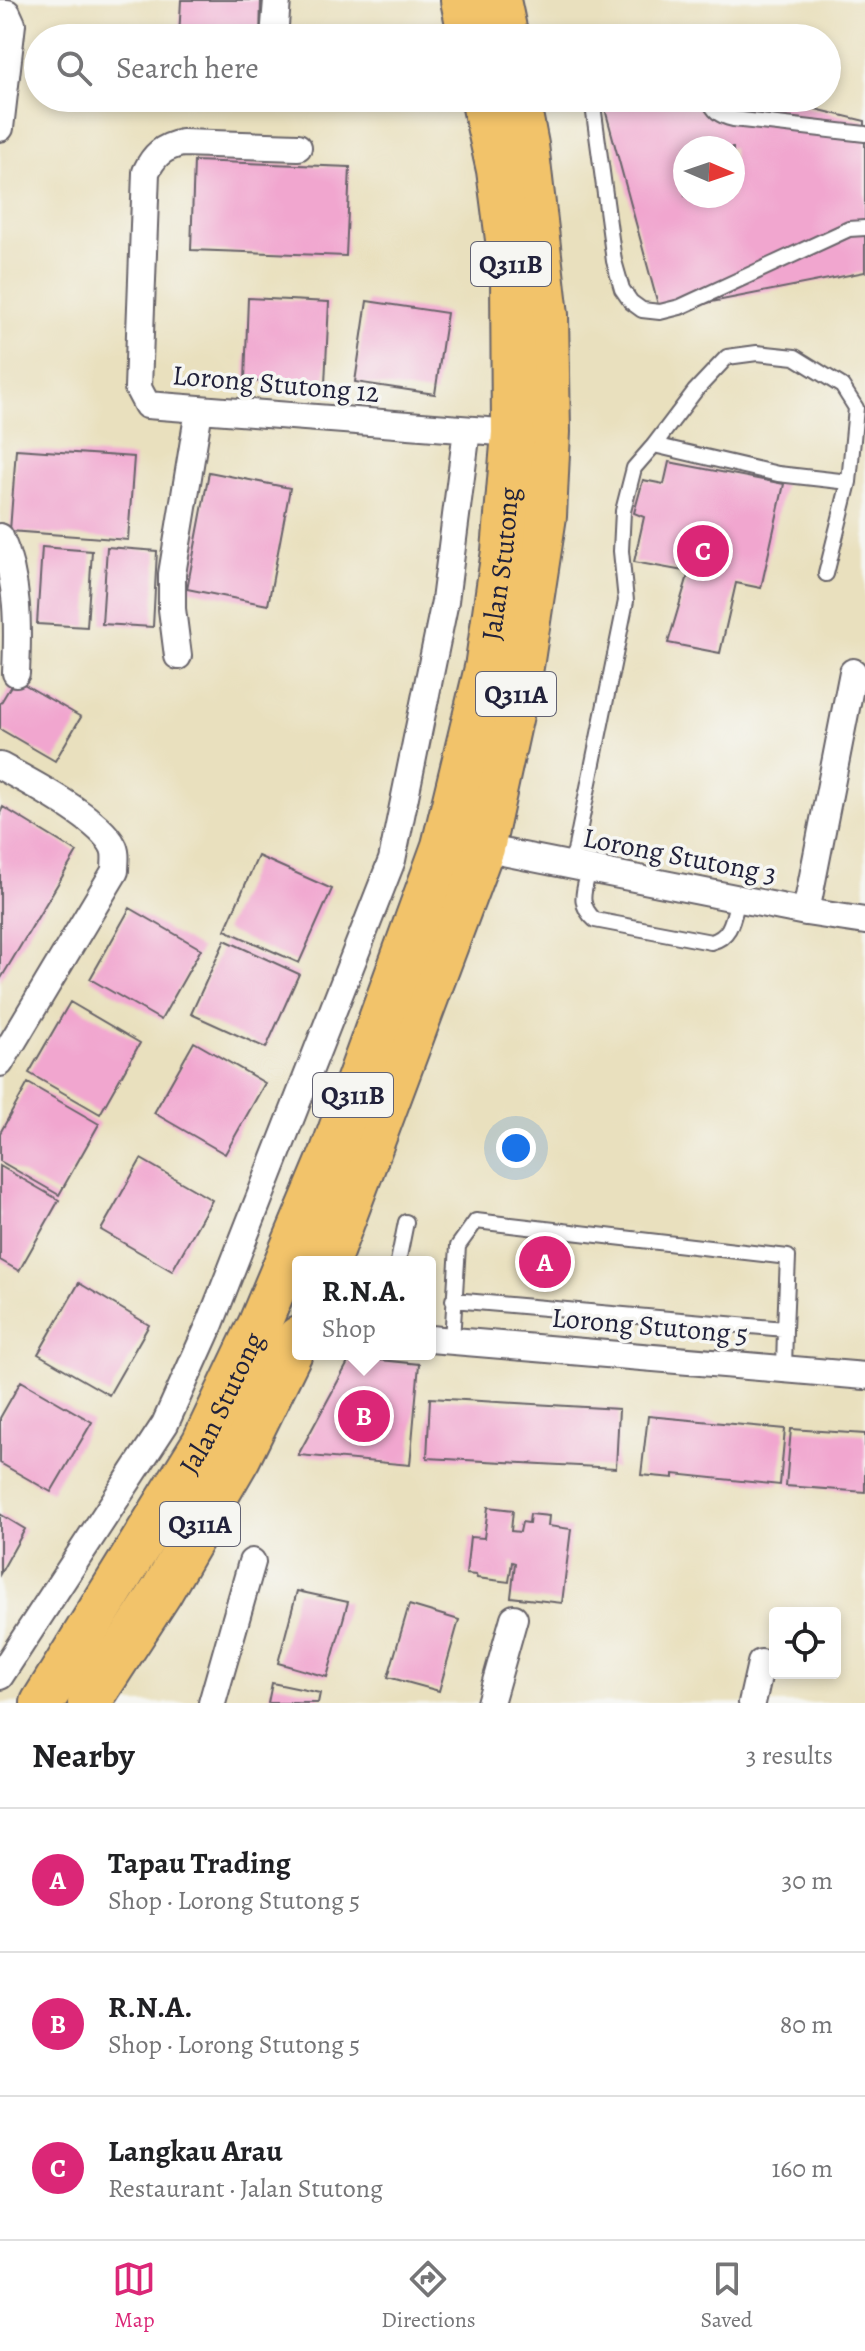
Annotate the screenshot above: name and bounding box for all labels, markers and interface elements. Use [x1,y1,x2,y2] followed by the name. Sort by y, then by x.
[24,24,841,112] search box
[52,46,96,90] icon: search
[116,48,259,88] text: Search here
[673,136,745,208] north arrow
[471,242,551,286] road number: Q311B
[171,356,381,412] street label: Lorong Stutong 12
[472,486,528,643] street label: Jalan Stutong
[677,521,729,581] pin: C
[476,672,556,716] road number: Q311A
[580,819,780,893] street label: Lorong Stutong 3
[313,1073,393,1117] road number: Q311B
[496,1128,536,1168] your location
[519,1232,571,1292] pin: A
[292,1256,436,1360] popup
[322,1271,406,1311] text: R.N.A.
[550,1298,750,1354] street label: Lorong Stutong 5
[322,1311,376,1346] text: Shop
[170,1326,273,1481] street label: Jalan Stutong
[338,1386,390,1446] pin: B
[160,1502,240,1546] road number: Q311A
[769,1607,841,1679] map controls
[769,1607,841,1679] button: locate
[32,1732,135,1779] text: Nearby
[746,1738,833,1773] text: 3 results
[108,1843,291,1883] text: Tapau Trading
[50,1863,66,1898] text: A
[782,1863,833,1898] text: 30 m
[108,1883,360,1918] text: Shop · Lorong Stutong 5
[108,1987,192,2027] text: R.N.A.
[50,2007,66,2042] text: B
[780,2007,833,2042] text: 80 m
[108,2027,360,2062] text: Shop · Lorong Stutong 5
[108,2131,283,2171] text: Langkau Arau
[50,2151,66,2186] text: C
[771,2151,833,2186] text: 160 m
[108,2171,383,2206] text: Restaurant · Jalan Stutong
[112,2257,156,2335] tab: Map
[381,2257,476,2335] tab: Directions
[700,2257,753,2335] tab: Saved

